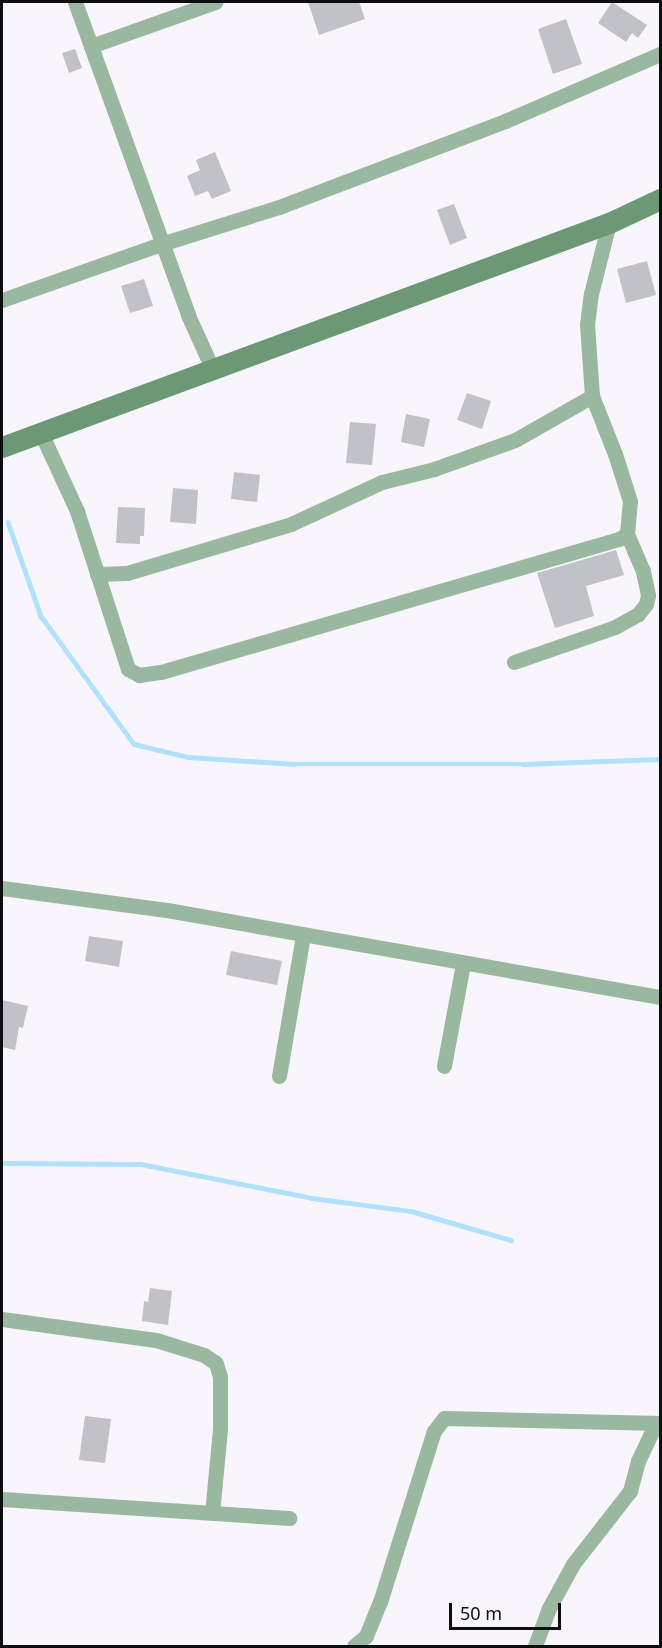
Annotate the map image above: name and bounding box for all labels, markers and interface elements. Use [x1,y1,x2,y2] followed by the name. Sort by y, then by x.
[452,1591,564,1629] scale bar
[460,1601,502,1625] text: 50 m

